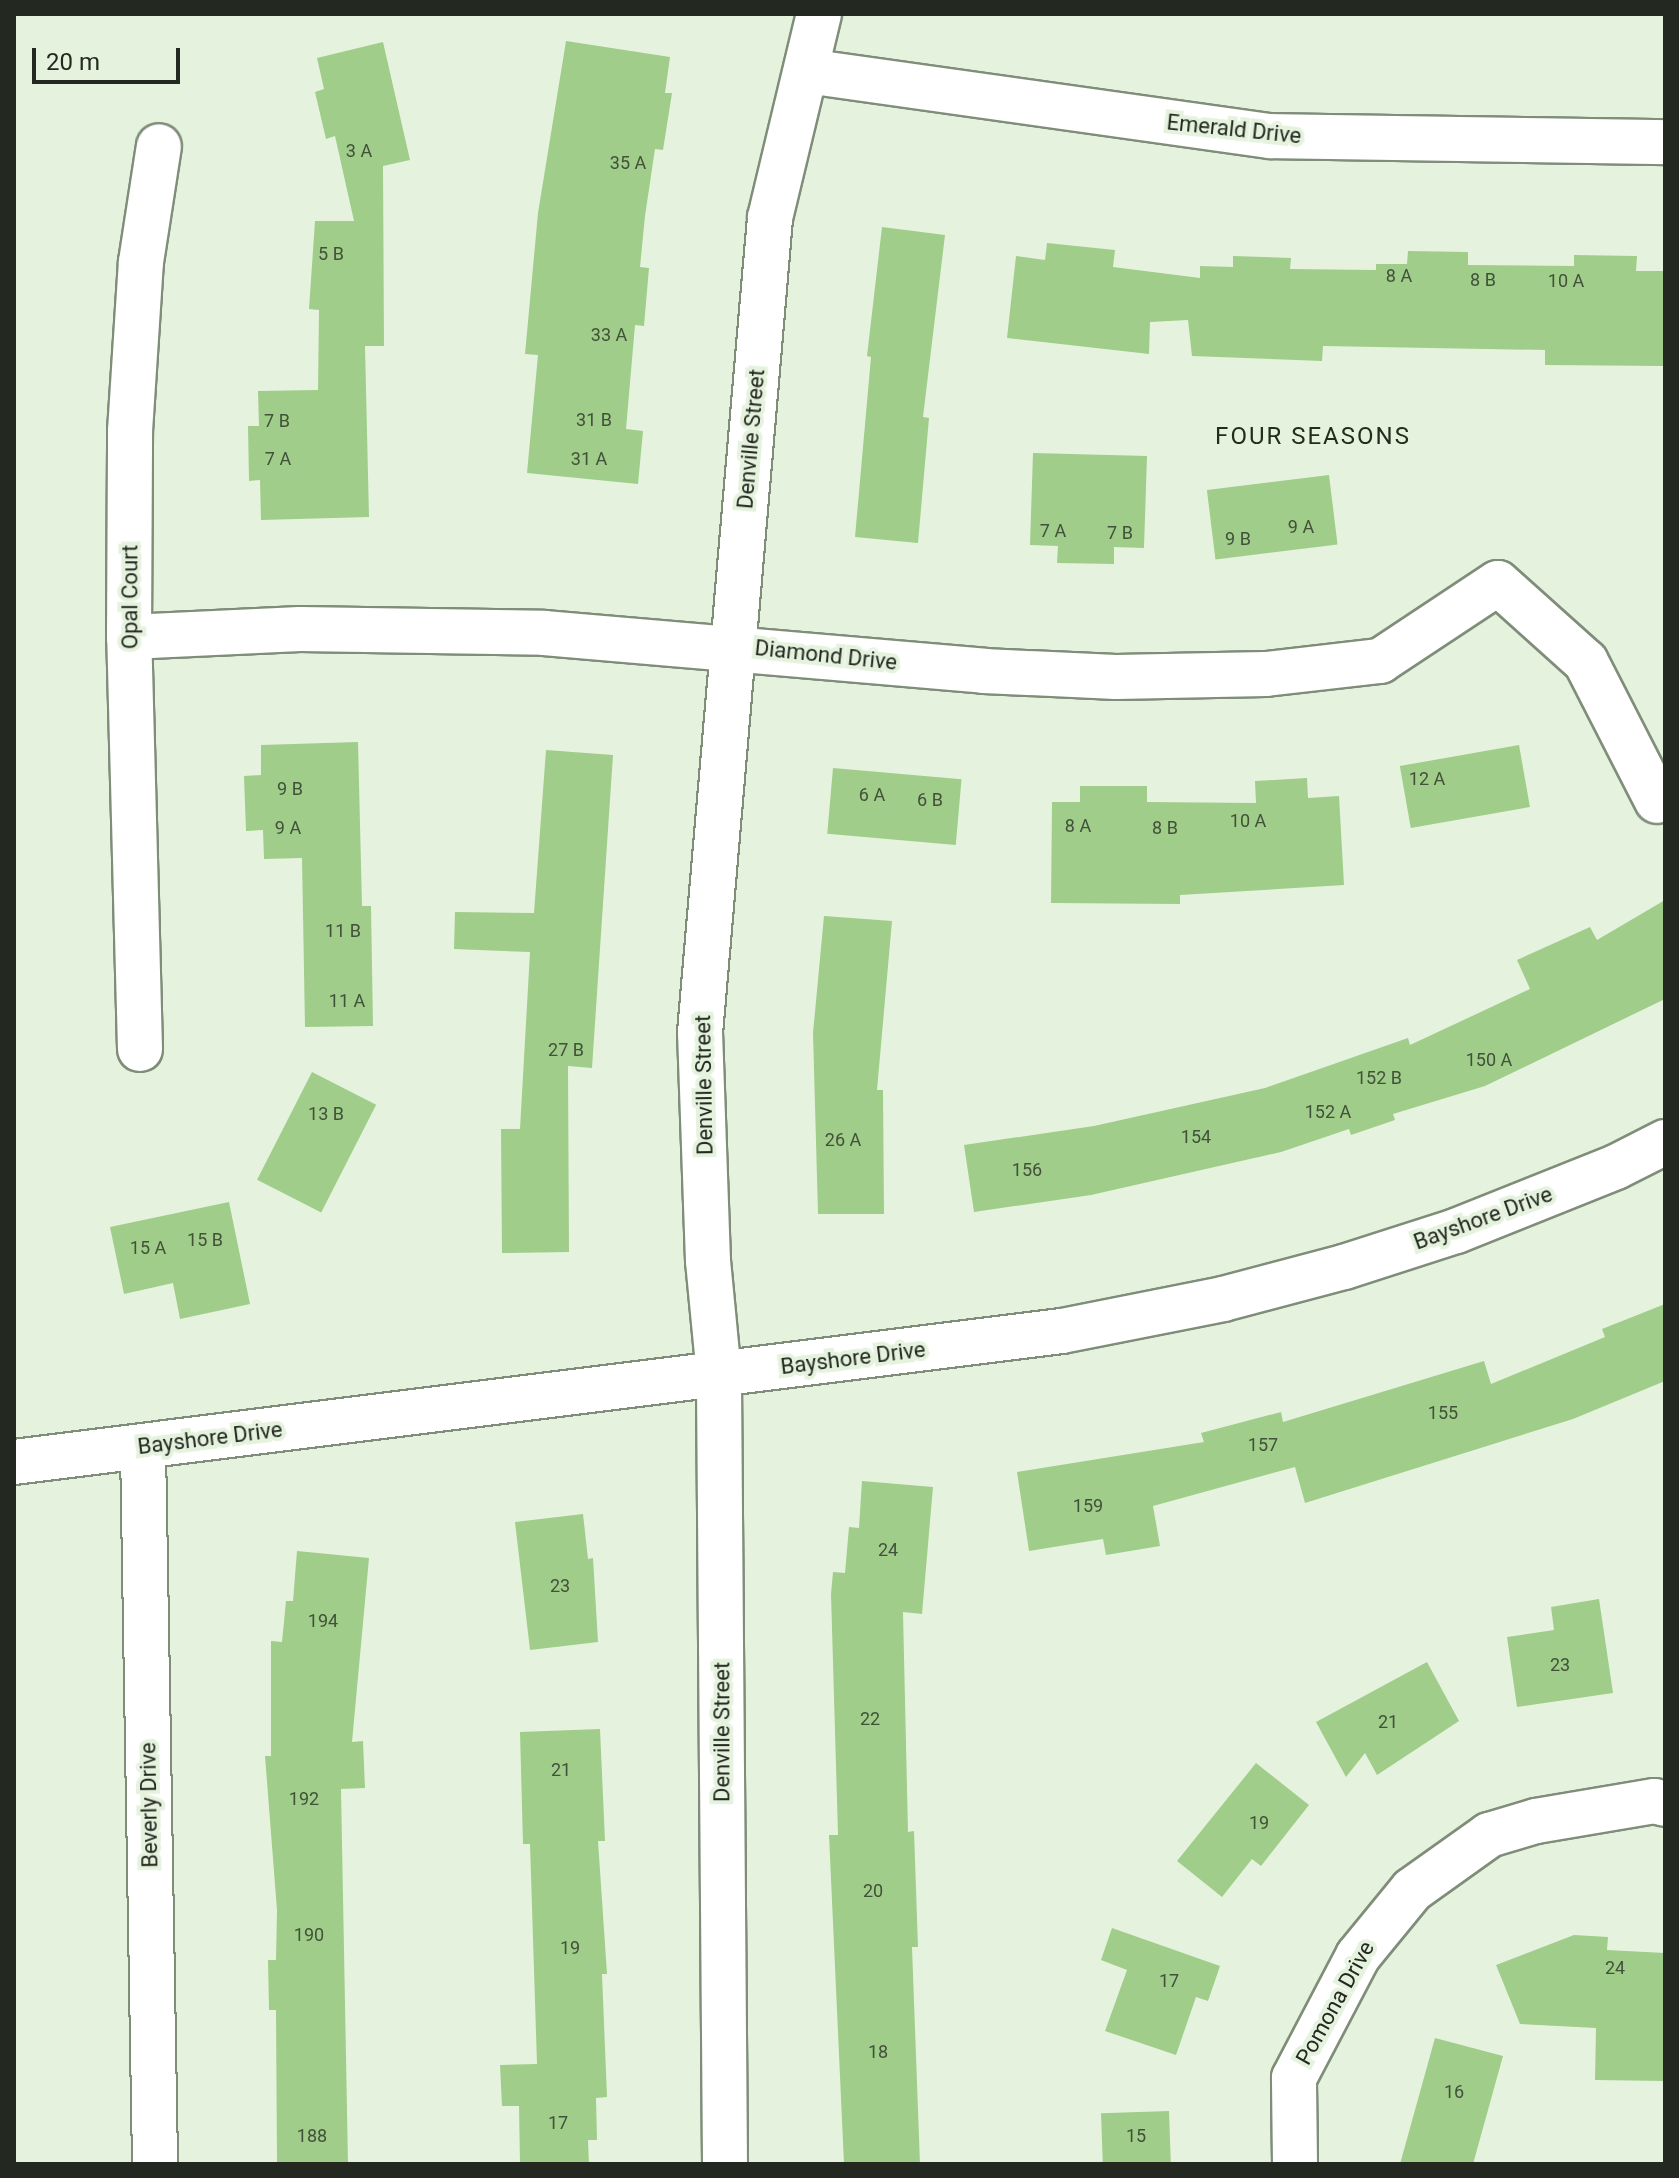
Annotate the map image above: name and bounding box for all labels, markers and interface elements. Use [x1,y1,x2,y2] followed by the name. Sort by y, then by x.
[36,32,184,82] scale bar
[46,48,100,76] text: 20 m
[1165,109,1303,149] street label: Emerald Drive
[346,140,372,162] house number: 3 A
[610,152,646,174] house number: 35 A
[318,243,344,265] house number: 5 B
[1386,265,1412,287] house number: 8 A
[1470,269,1496,291] house number: 8 B
[1548,270,1584,292] house number: 10 A
[591,324,627,346] house number: 33 A
[732,368,770,510] street label: Denville Street
[576,409,612,431] house number: 31 B
[264,410,290,432] house number: 7 B
[1215,423,1411,451] district label: FOUR SEASONS
[265,448,291,470] house number: 7 A
[571,448,607,470] house number: 31 A
[1288,516,1314,538] house number: 9 A
[1040,520,1066,542] house number: 7 A
[1107,522,1133,544] house number: 7 B
[1225,528,1251,550] house number: 9 B
[117,545,143,649] street label: Opal Court
[753,634,899,676] street label: Diamond Drive
[1409,768,1445,790] house number: 12 A
[277,778,303,800] house number: 9 B
[859,784,885,806] house number: 6 A
[917,789,943,811] house number: 6 B
[1230,810,1266,832] house number: 10 A
[1065,815,1091,837] house number: 8 A
[275,817,301,839] house number: 9 A
[1152,817,1178,839] house number: 8 B
[325,920,361,942] house number: 11 B
[329,990,365,1012] house number: 11 A
[690,1015,718,1155] street label: Denville Street
[548,1039,584,1061] house number: 27 B
[1466,1049,1512,1071] house number: 150 A
[1356,1067,1402,1089] house number: 152 B
[1305,1101,1351,1123] house number: 152 A
[308,1103,344,1125] house number: 13 B
[1181,1126,1211,1148] house number: 154
[825,1129,861,1151] house number: 26 A
[1012,1159,1042,1181] house number: 156
[1410,1181,1556,1255] street label: Bayshore Drive
[187,1229,223,1251] house number: 15 B
[130,1237,166,1259] house number: 15 A
[779,1336,927,1380] street label: Bayshore Drive
[1428,1402,1458,1424] house number: 155
[136,1416,284,1460] street label: Bayshore Drive
[1248,1434,1278,1456] house number: 157
[1073,1495,1103,1517] house number: 159
[878,1539,898,1561] house number: 24
[550,1575,570,1597] house number: 23
[308,1610,338,1632] house number: 194
[1550,1654,1570,1676] house number: 23
[709,1662,735,1802] street label: Denville Street
[860,1708,880,1730] house number: 22
[1378,1711,1398,1733] house number: 21
[135,1742,163,1868] street label: Beverly Drive
[551,1759,571,1781] house number: 21
[289,1788,319,1810] house number: 192
[1249,1812,1269,1834] house number: 19
[863,1880,883,1902] house number: 20
[294,1924,324,1946] house number: 190
[560,1937,580,1959] house number: 19
[1290,1937,1380,2069] street label: Pomona Drive
[1605,1957,1625,1979] house number: 24
[1159,1970,1179,1992] house number: 17
[868,2041,888,2063] house number: 18
[1444,2081,1464,2103] house number: 16
[548,2112,568,2134] house number: 17
[297,2125,327,2147] house number: 188
[1126,2125,1146,2147] house number: 15

